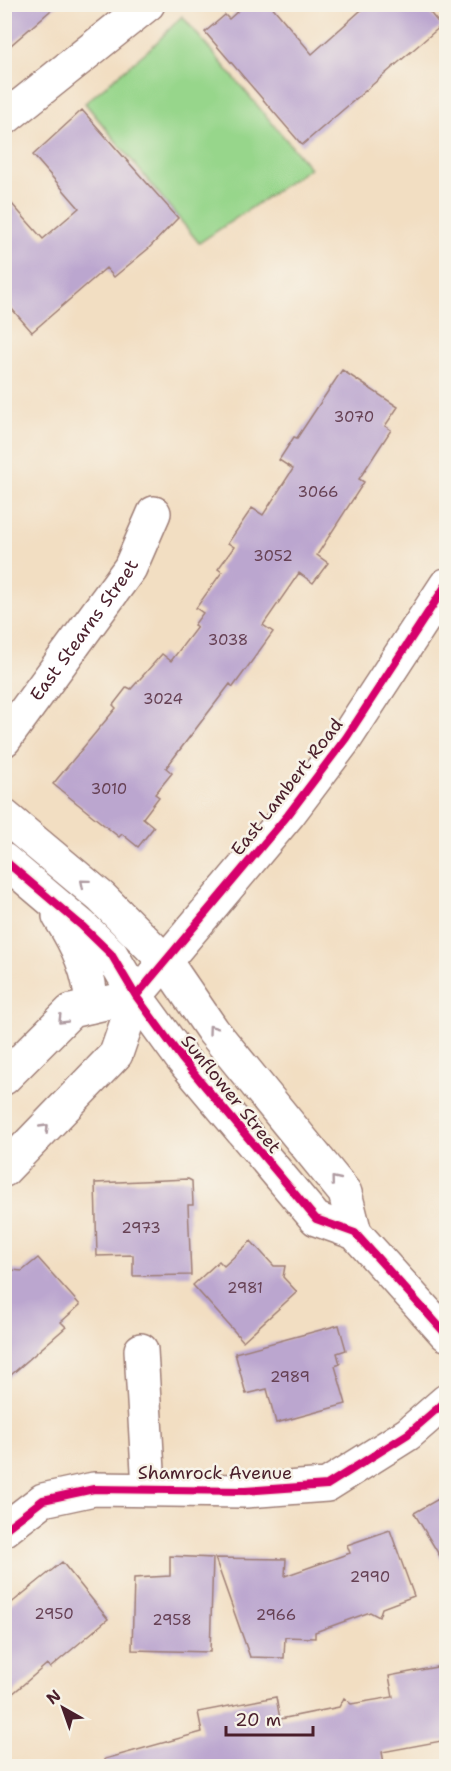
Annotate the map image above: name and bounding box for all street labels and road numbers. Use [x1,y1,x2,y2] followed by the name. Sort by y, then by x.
[25,556,144,706] street label: East Stearns Street
[226,713,348,861] street label: East Lambert Road
[176,1030,286,1158] street label: Sunflower Street
[138,1461,292,1485] street label: Shamrock Avenue

